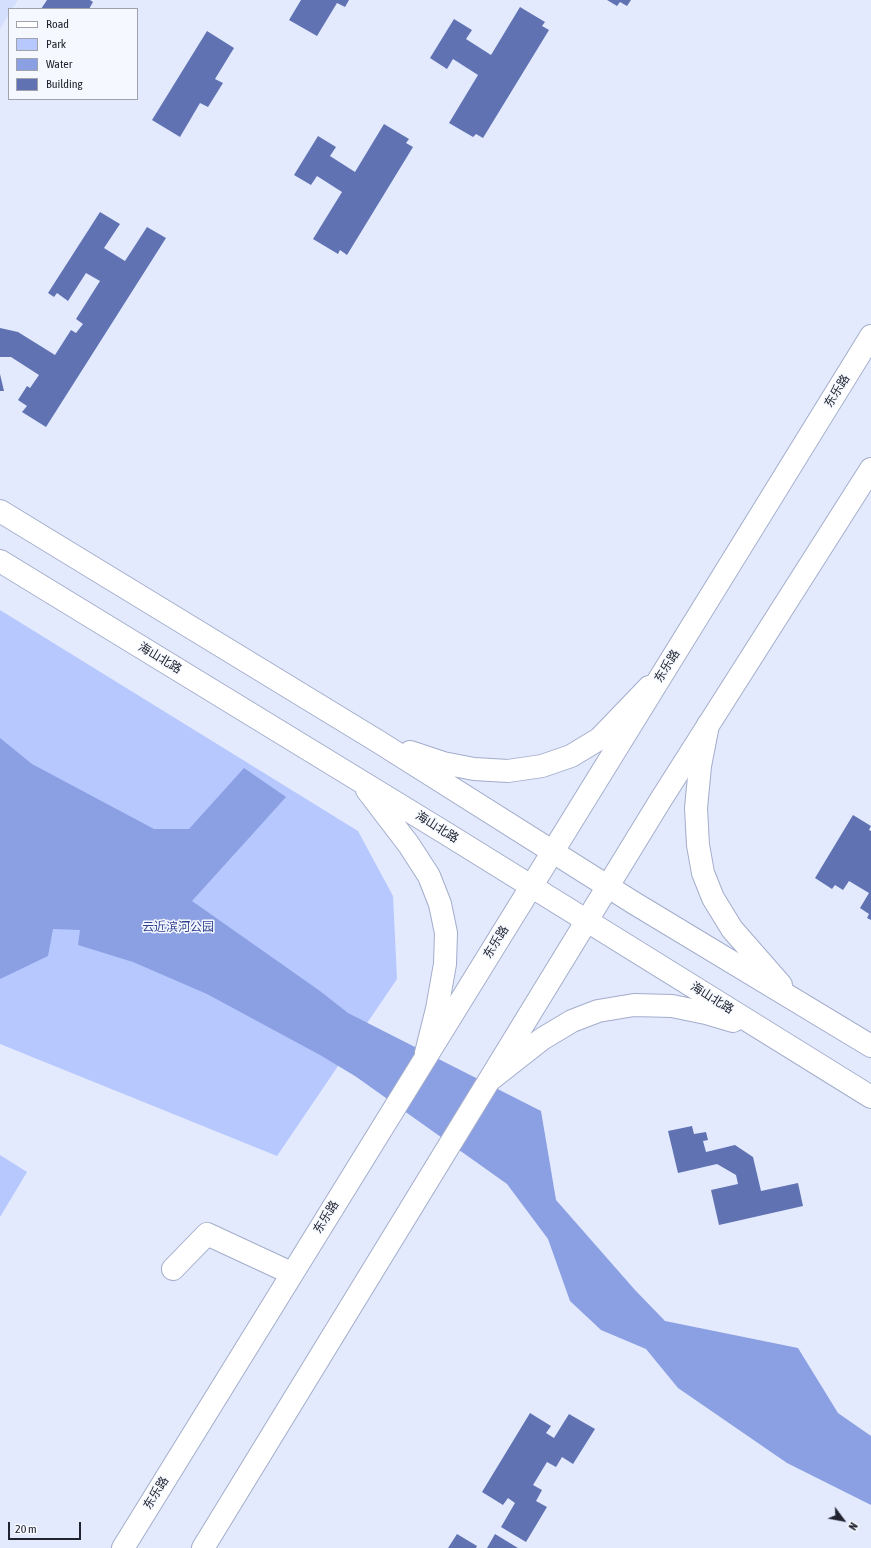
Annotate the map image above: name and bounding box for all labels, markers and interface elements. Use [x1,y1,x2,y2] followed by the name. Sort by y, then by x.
[8,8,138,100] legend
[46,17,69,31] text: Road
[46,37,66,51] text: Park
[46,57,72,71] text: Water
[46,77,83,91] text: Building
[821,372,853,410] street label: 东乐路
[136,639,184,677] street label: 海山北路
[651,647,683,685] street label: 东乐路
[413,808,461,846] street label: 海山北路
[142,920,214,934] park label: 云近滨河公园
[480,923,512,961] street label: 东乐路
[688,979,736,1017] street label: 海山北路
[310,1198,342,1236] street label: 东乐路
[140,1474,172,1512] street label: 东乐路
[823,1500,863,1540] north arrow
[10,1514,83,1540] scale bar
[846,1520,860,1532] text: N
[15,1522,37,1536] text: 20 m

